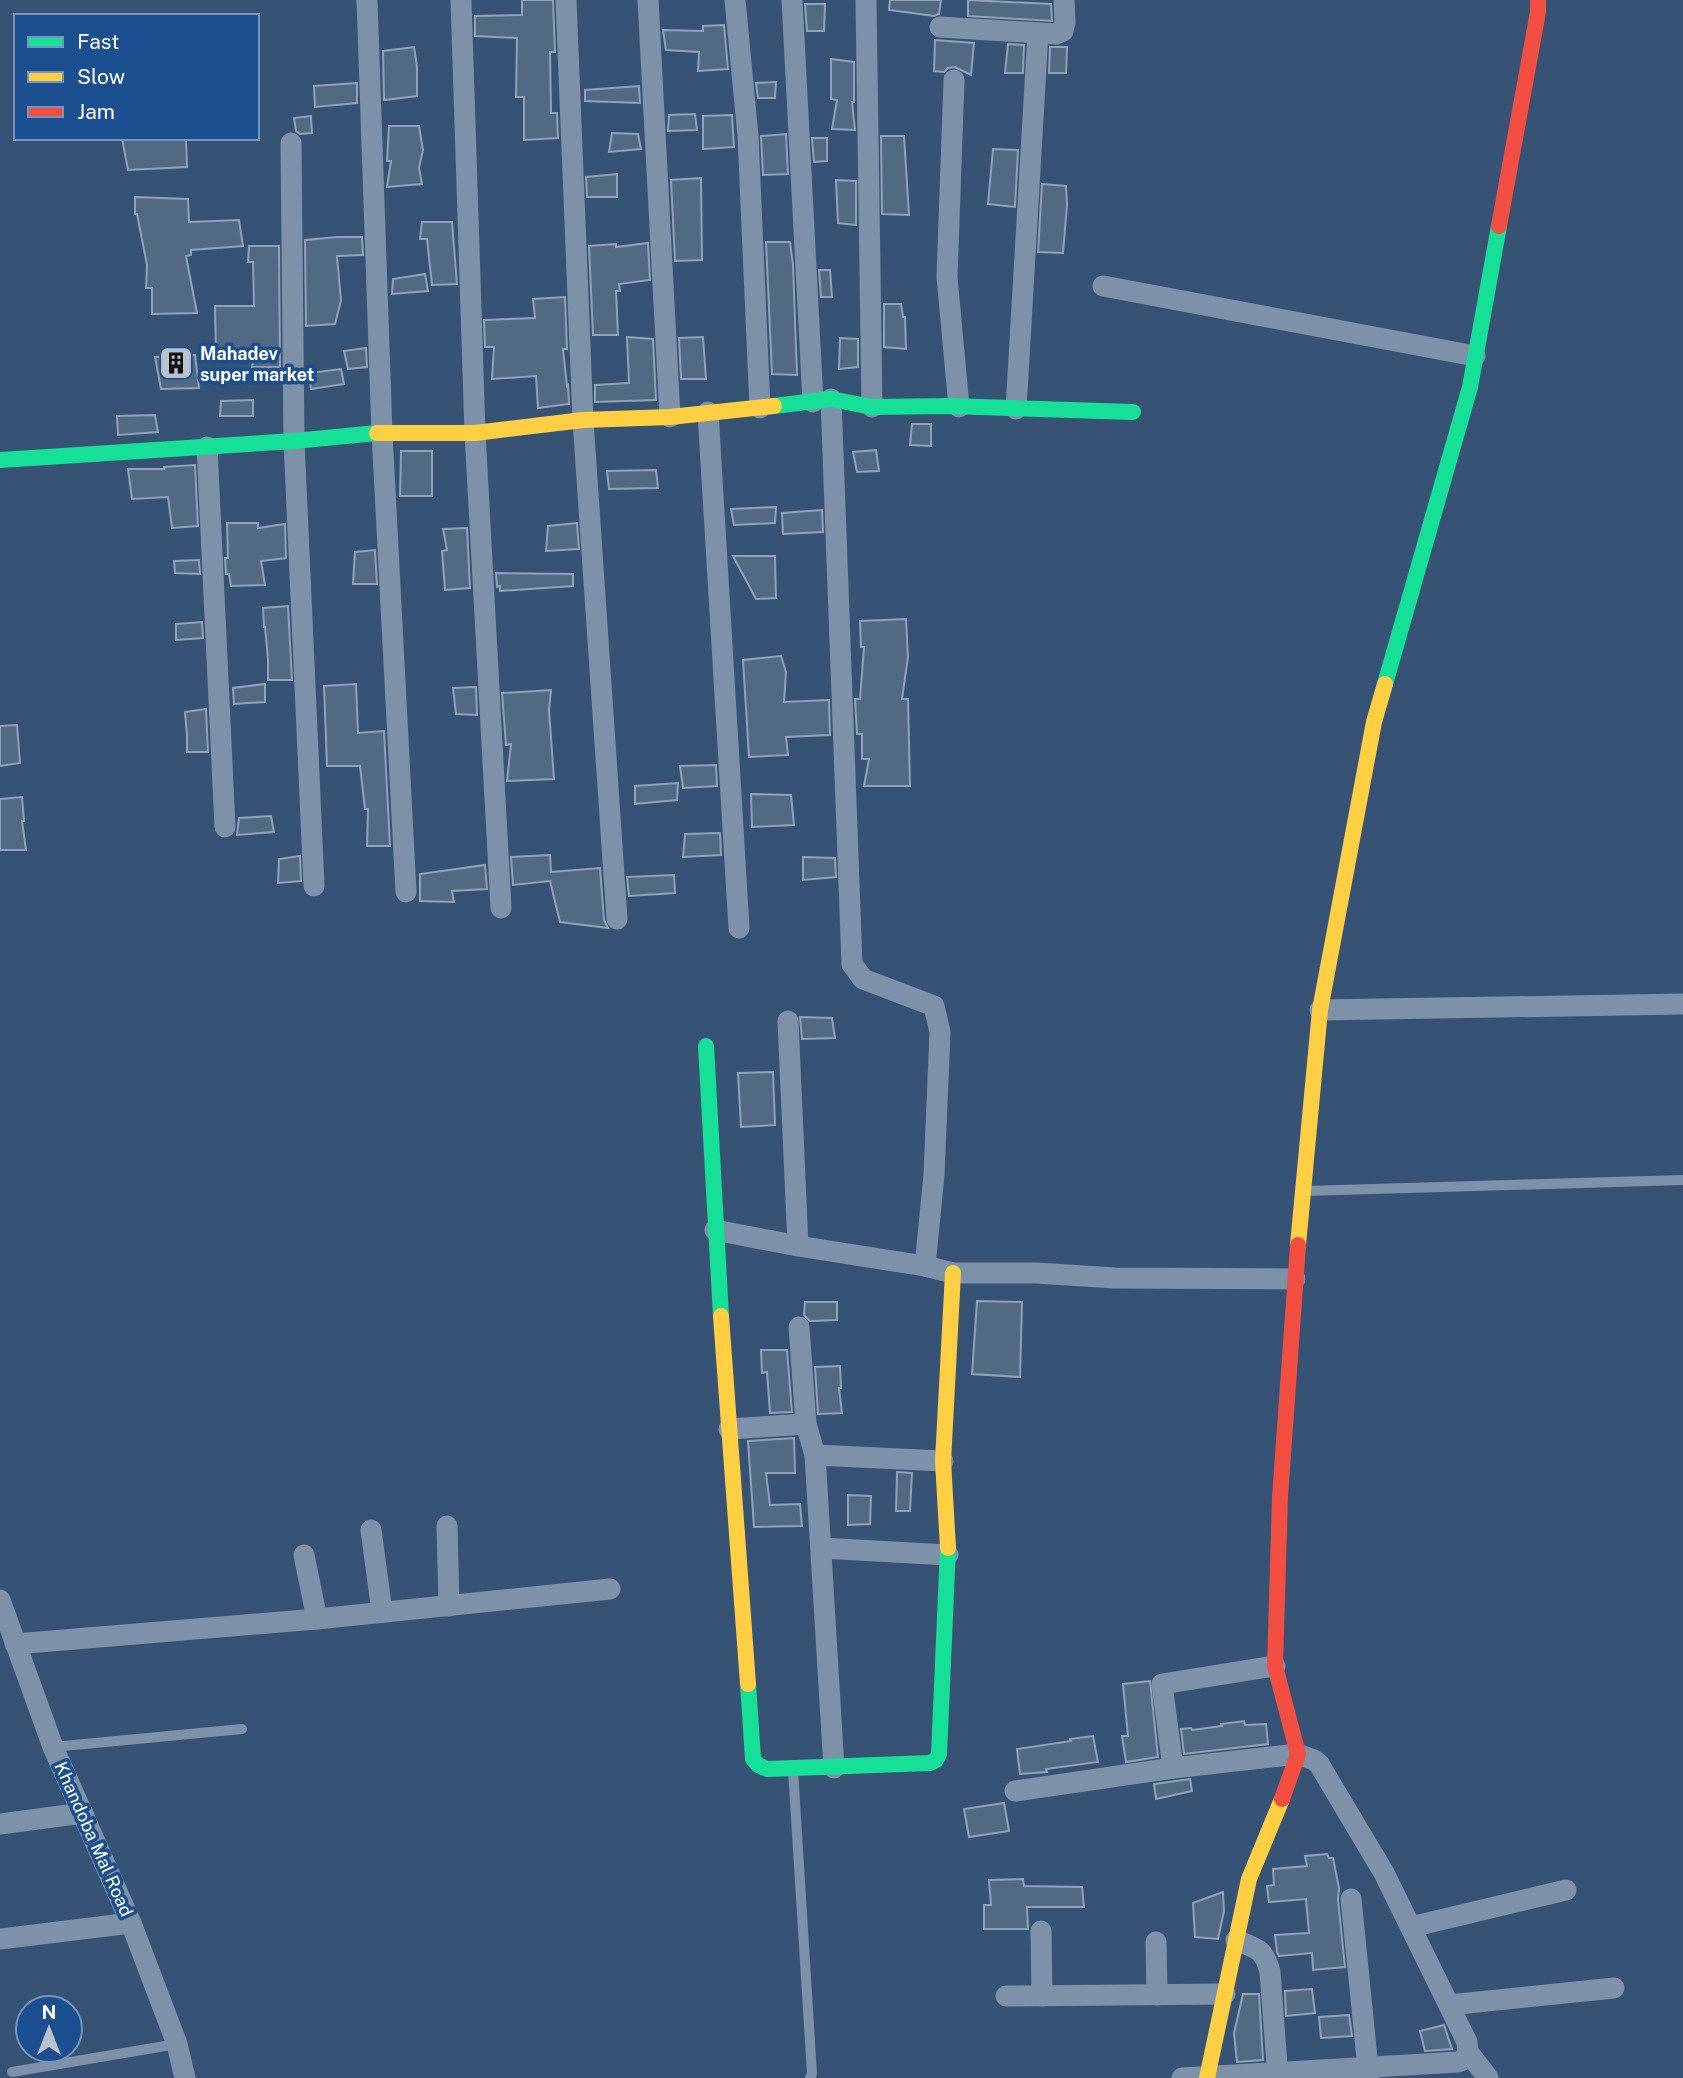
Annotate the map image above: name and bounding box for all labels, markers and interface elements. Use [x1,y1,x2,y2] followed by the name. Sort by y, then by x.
[14,14,259,140] legend
[77,29,119,54] text: Fast
[77,64,125,89] text: Slow
[77,99,115,124] text: Jam
[200,343,314,385] place label: Mahadev super market
[157,344,195,382] building icon: Mahadev super market
[50,1758,138,1920] street label: Khandoba Mal Road
[14,1994,84,2064] north arrow
[42,2001,56,2023] text: N

